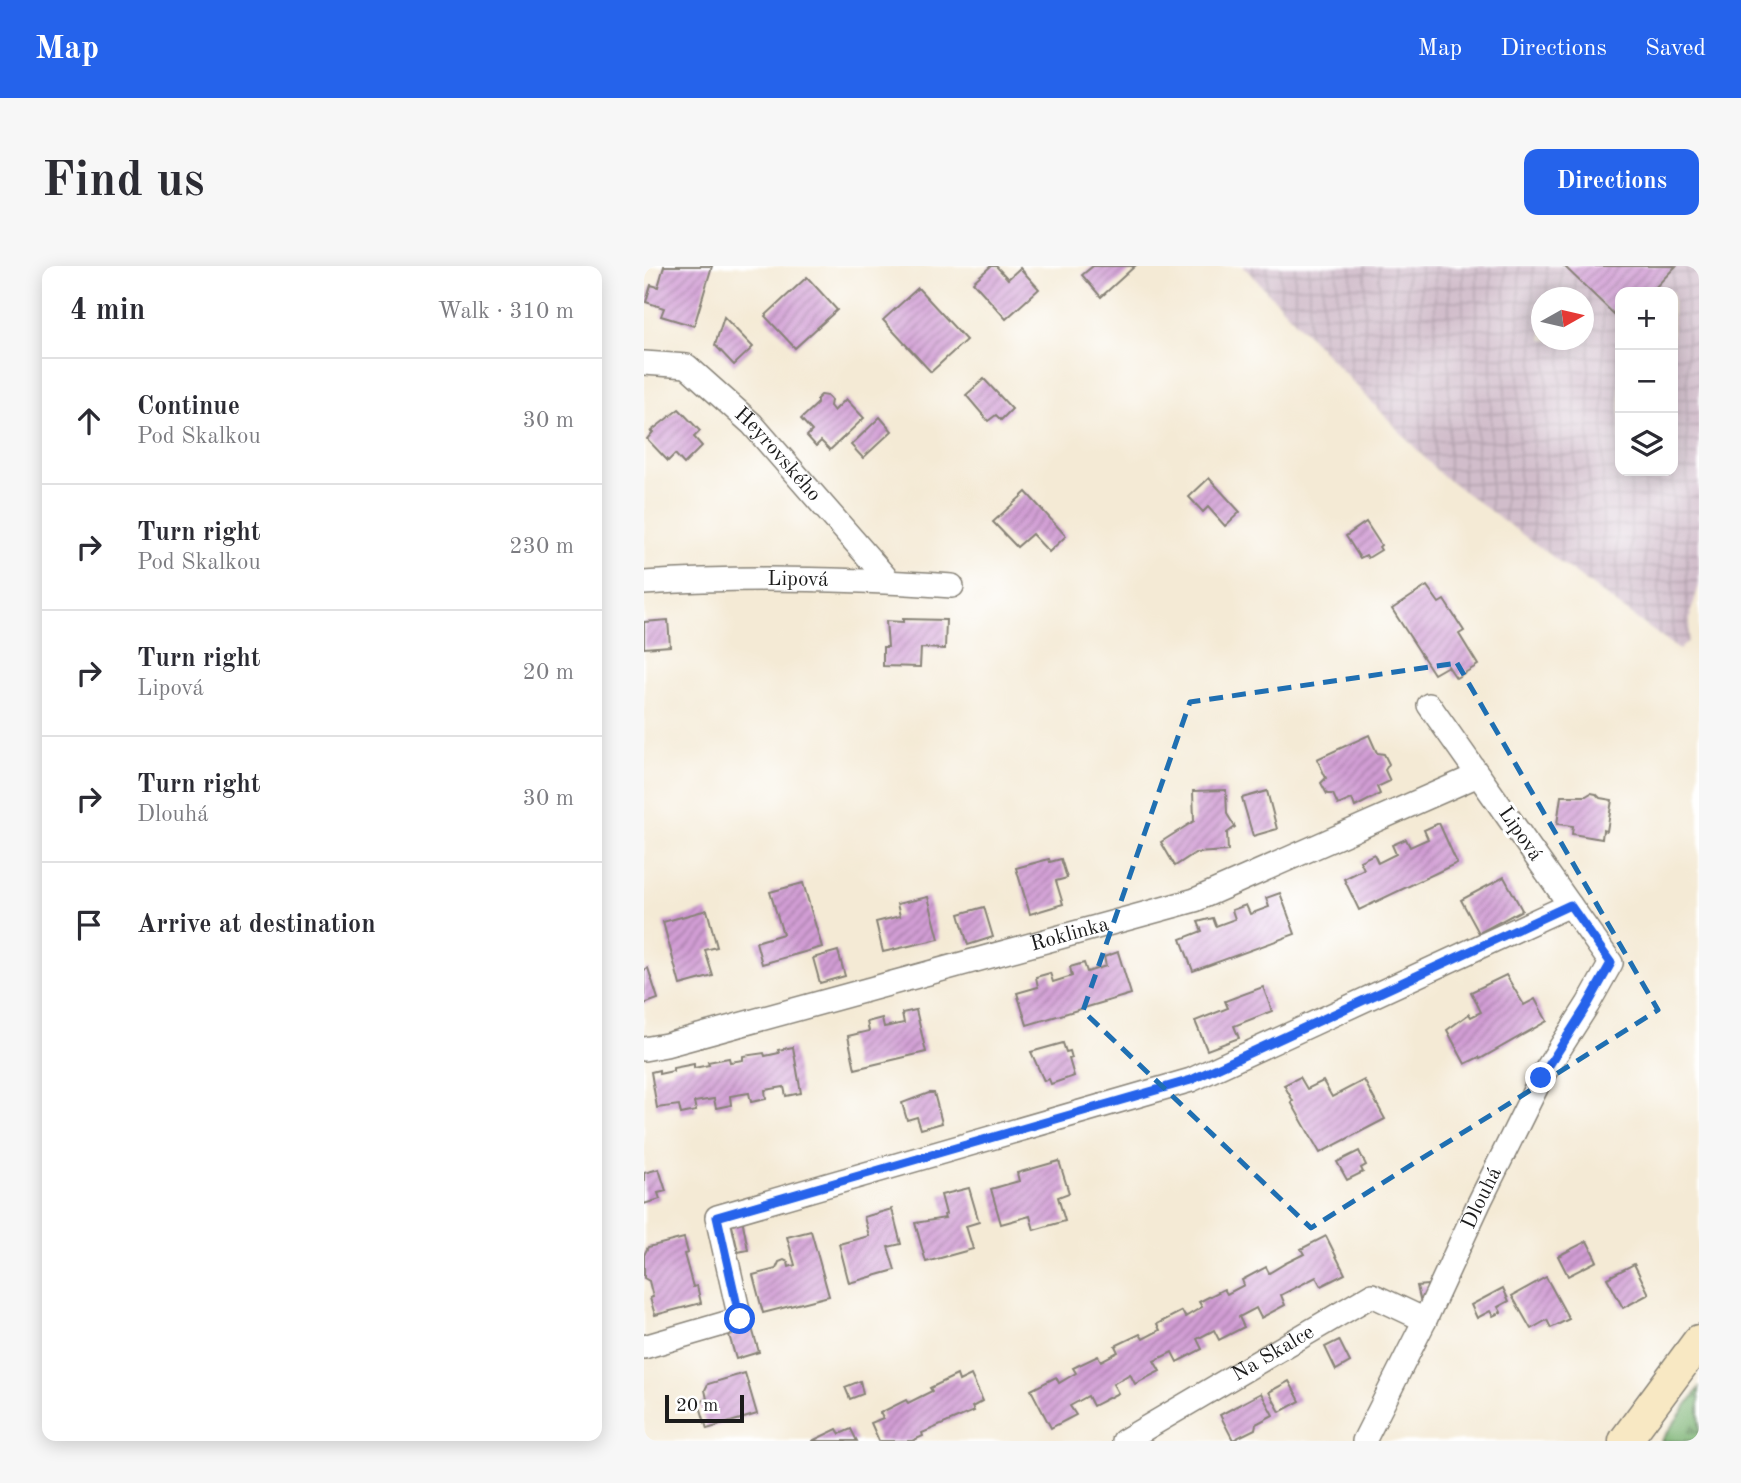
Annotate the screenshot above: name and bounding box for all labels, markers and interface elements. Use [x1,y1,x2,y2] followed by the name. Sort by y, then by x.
[35,33,99,66] text: Map
[1418,37,1462,61] text: Map
[1500,37,1607,61] text: Directions
[1645,37,1706,61] text: Saved
[1524,149,1699,215] button: Directions
[42,158,205,207] text: Find us
[1531,287,1594,350] north arrow
[1615,287,1678,476] map controls
[1615,287,1678,350] button: +
[70,296,145,326] text: 4 min
[438,300,574,323] text: Walk · 310 m
[1615,350,1678,413] button: −
[137,394,240,420] text: Continue
[70,402,108,440] icon: ahead
[731,403,825,505] street label: Heyrovského
[523,409,574,432] text: 30 m
[1615,413,1678,476] button: layers
[137,425,261,448] text: Pod Skalkou
[137,520,260,546] text: Turn right
[70,528,108,566] icon: right
[509,535,574,558] text: 230 m
[137,551,261,574] text: Pod Skalkou
[767,569,829,590] street label: Lipová
[137,646,260,672] text: Turn right
[70,654,108,692] icon: right
[523,661,574,684] text: 20 m
[137,677,204,700] text: Lipová
[137,772,260,798] text: Turn right
[70,780,108,818] icon: right
[523,787,574,810] text: 30 m
[137,803,209,826] text: Dlouhá
[1494,803,1546,865] street label: Lipová
[70,906,108,944] icon: arrive
[137,912,376,938] text: Arrive at destination
[1028,914,1111,955] street label: Roklinka
[1525,1062,1556,1093] route end
[1458,1164,1505,1232] street label: Dlouhá
[724,1303,755,1334] route start
[1228,1321,1318,1385] street label: Na Skalce
[665,1392,744,1424] scale bar
[676,1397,718,1416] text: 20 m

